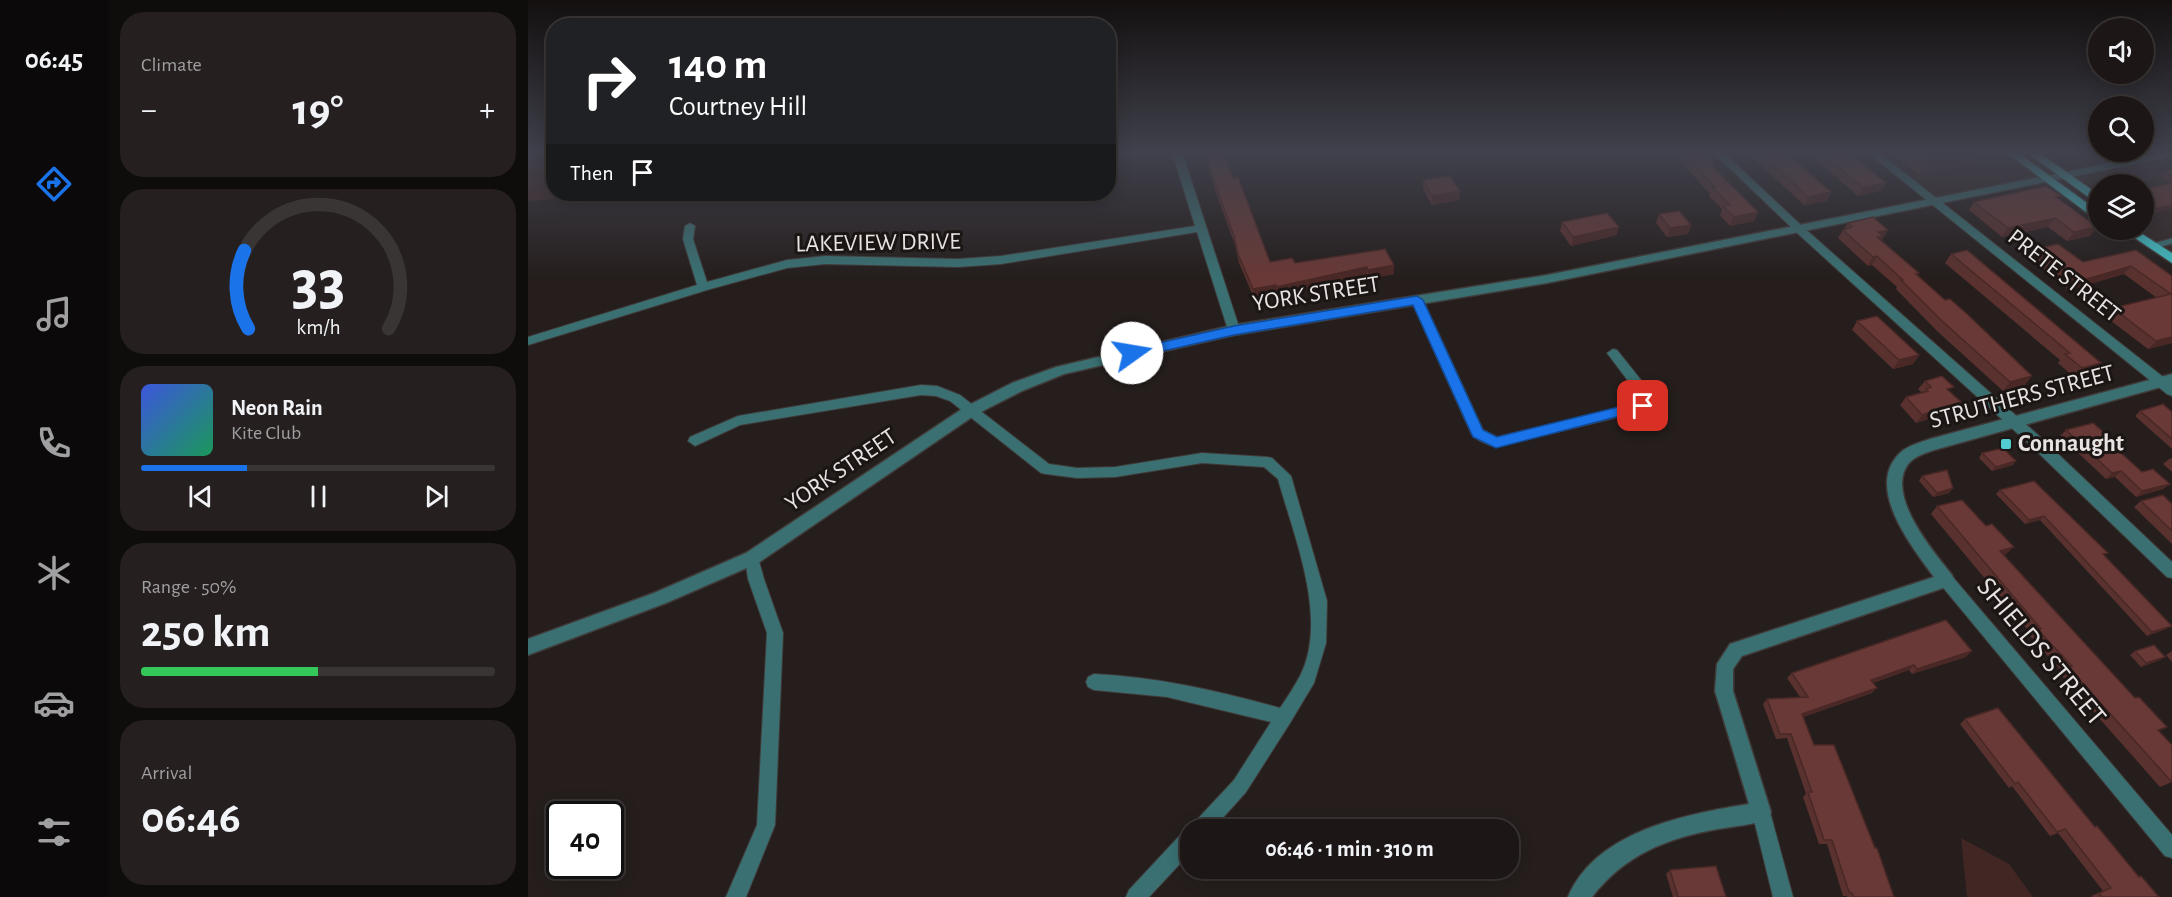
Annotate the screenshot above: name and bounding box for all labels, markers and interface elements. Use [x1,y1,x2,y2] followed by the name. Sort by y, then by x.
[2088,18,2154,240] map controls
[2088,18,2154,84] button: sound
[570,42,648,120] icon: right
[669,44,767,86] text: 140 m
[25,46,83,73] text: 06:45
[141,55,202,75] text: Climate
[292,88,344,133] text: 19°
[669,93,807,120] text: Courtney Hill
[141,94,157,127] text: −
[479,94,495,127] text: +
[2088,96,2154,162] button: search
[626,156,659,189] icon: arrive
[570,162,614,184] text: Then
[33,163,75,205] icon: directions
[2088,174,2154,240] button: layers
[2003,225,2125,327] street label: PRETE STREET
[795,230,961,256] street label: LAKEVIEW DRIVE
[291,253,345,315] text: 33
[1251,272,1382,316] street label: YORK STREET
[33,293,75,335] icon: music
[296,317,340,338] text: km/h
[1100,321,1164,385] position arrow
[1927,361,2117,433] street label: STRUTHERS STREET
[1617,380,1668,431] pin
[1626,389,1659,422] icon: arrive
[231,397,323,419] text: Neon Rain
[33,422,75,464] icon: phone
[231,423,301,443] text: Kite Club
[781,424,901,516] street label: YORK STREET
[2018,432,2124,456] place label: Connaught
[1999,437,2013,451] marker: Connaught
[184,480,217,513] icon: previous
[302,480,335,513] icon: pause
[420,480,453,513] icon: next
[33,552,75,594] icon: climate
[1971,573,2111,732] street label: SHIELDS STREET
[141,577,237,597] text: Range · 50%
[141,610,270,655] text: 250 km
[33,682,75,724] icon: car
[141,763,192,783] text: Arrival
[141,796,241,841] text: 06:46
[546,801,624,879] speed limit sign: 40
[33,811,75,853] icon: filters
[1265,838,1434,860] text: 06:46 · 1 min · 310 m

